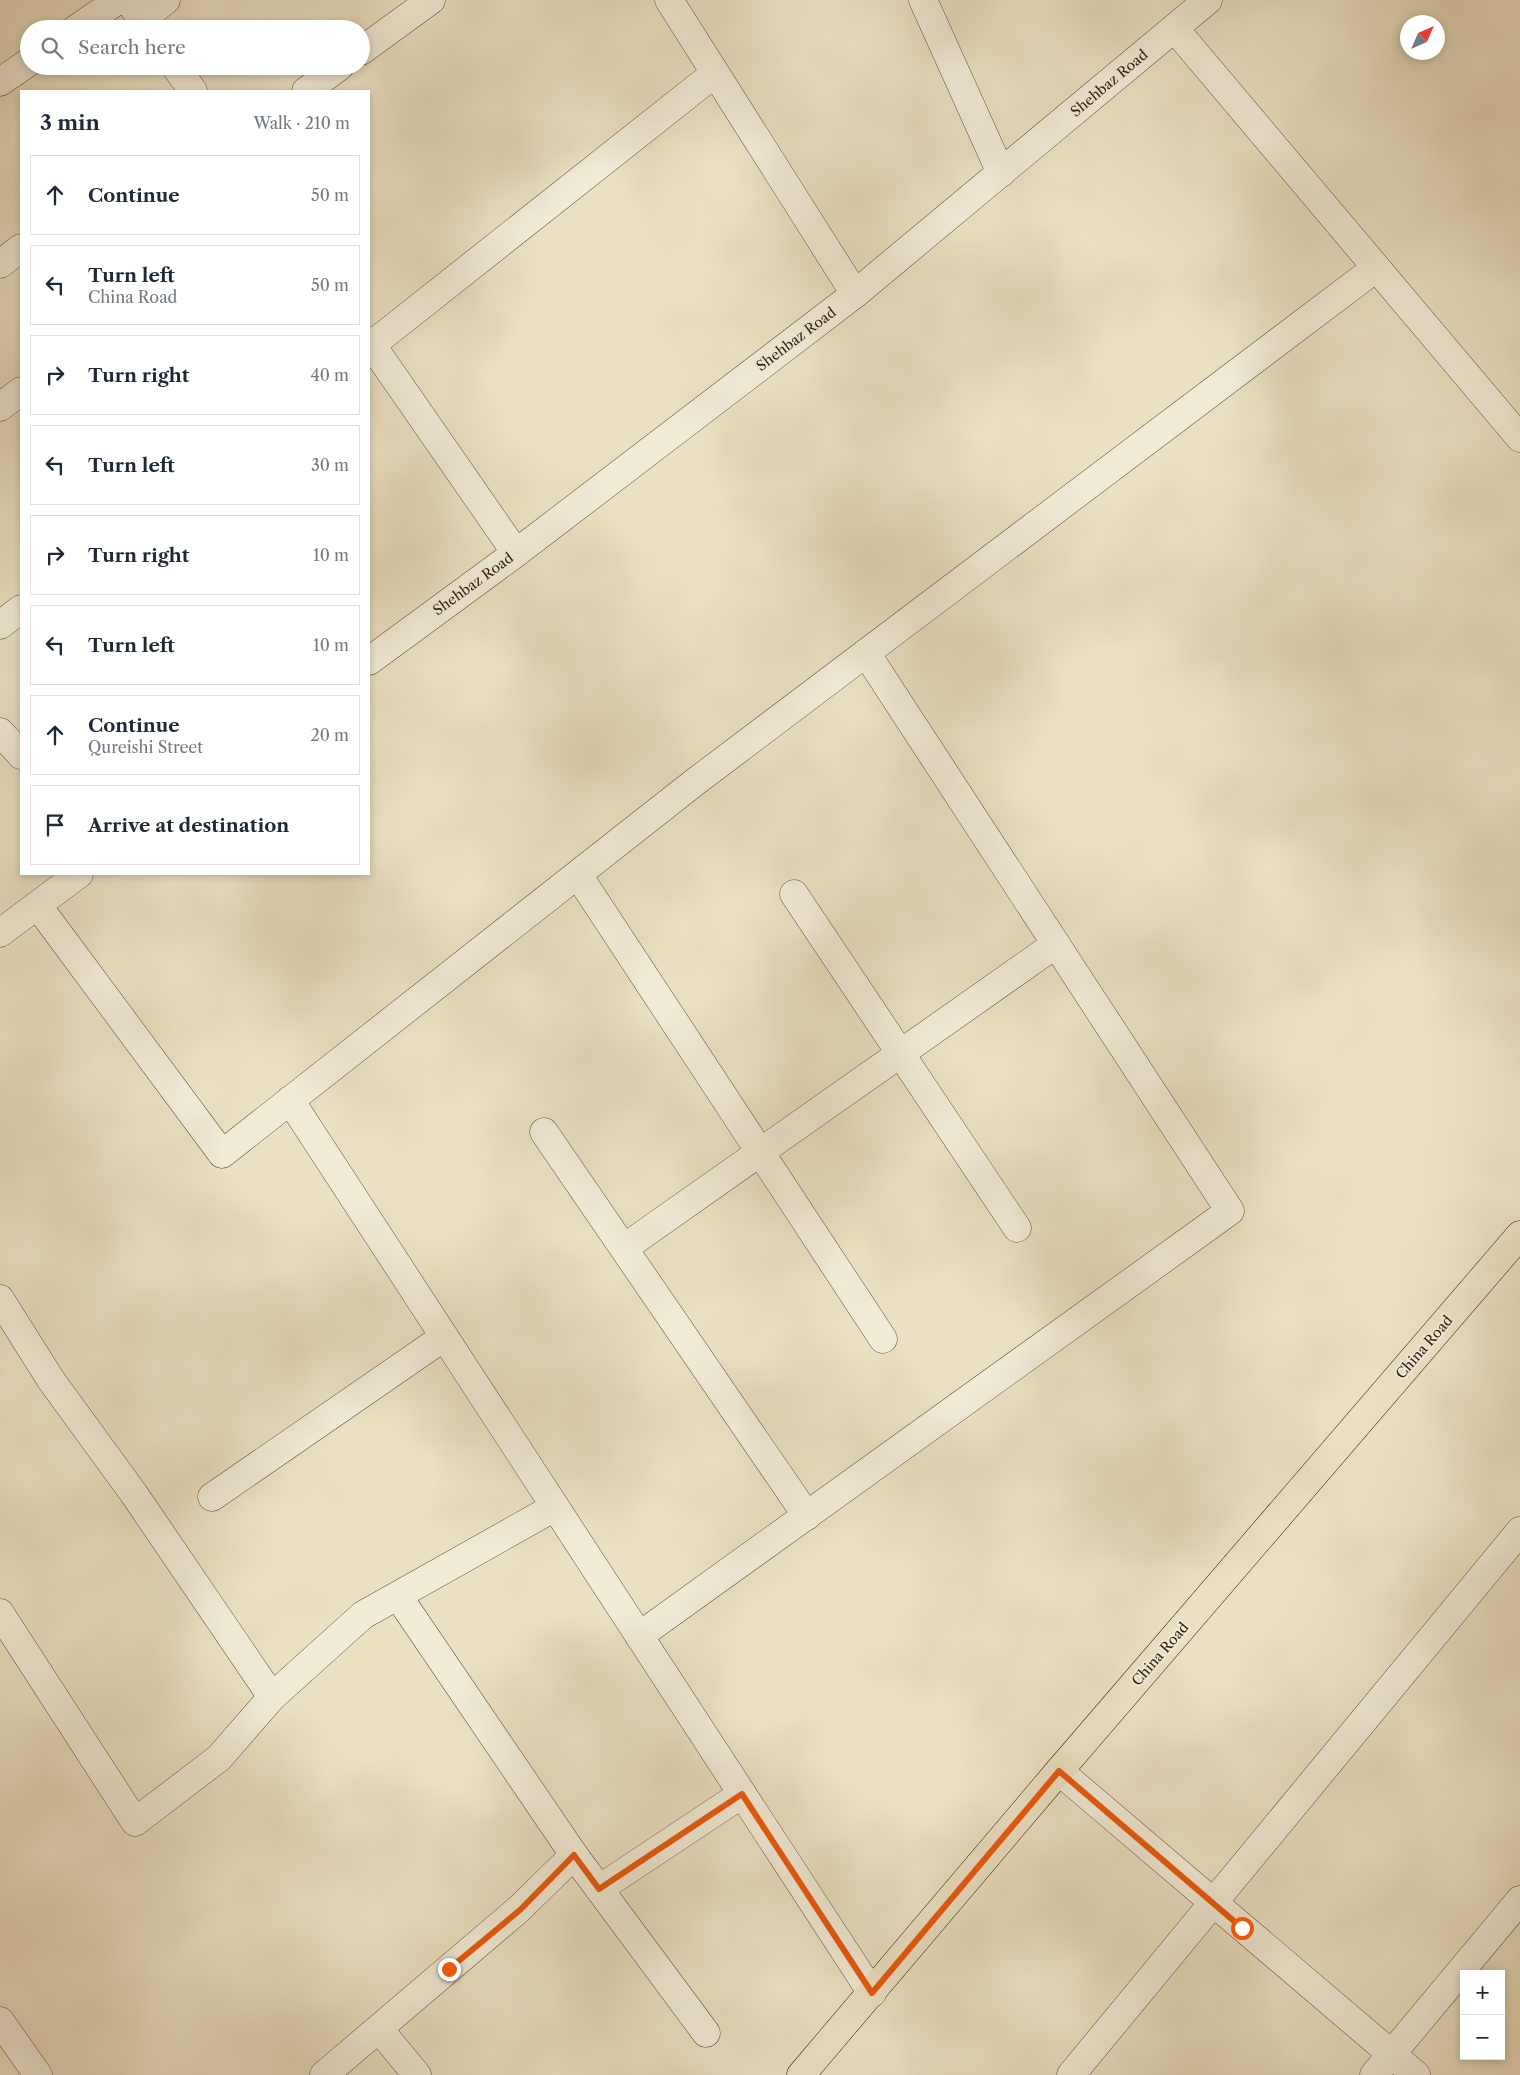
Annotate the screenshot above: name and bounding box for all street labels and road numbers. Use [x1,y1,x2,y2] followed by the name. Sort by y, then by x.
[1067,45,1152,120] street label: Shehbaz Road
[753,303,840,375] street label: Shehbaz Road
[429,548,517,619] street label: Shehbaz Road
[1392,1311,1457,1382] street label: China Road
[1128,1618,1193,1689] street label: China Road

